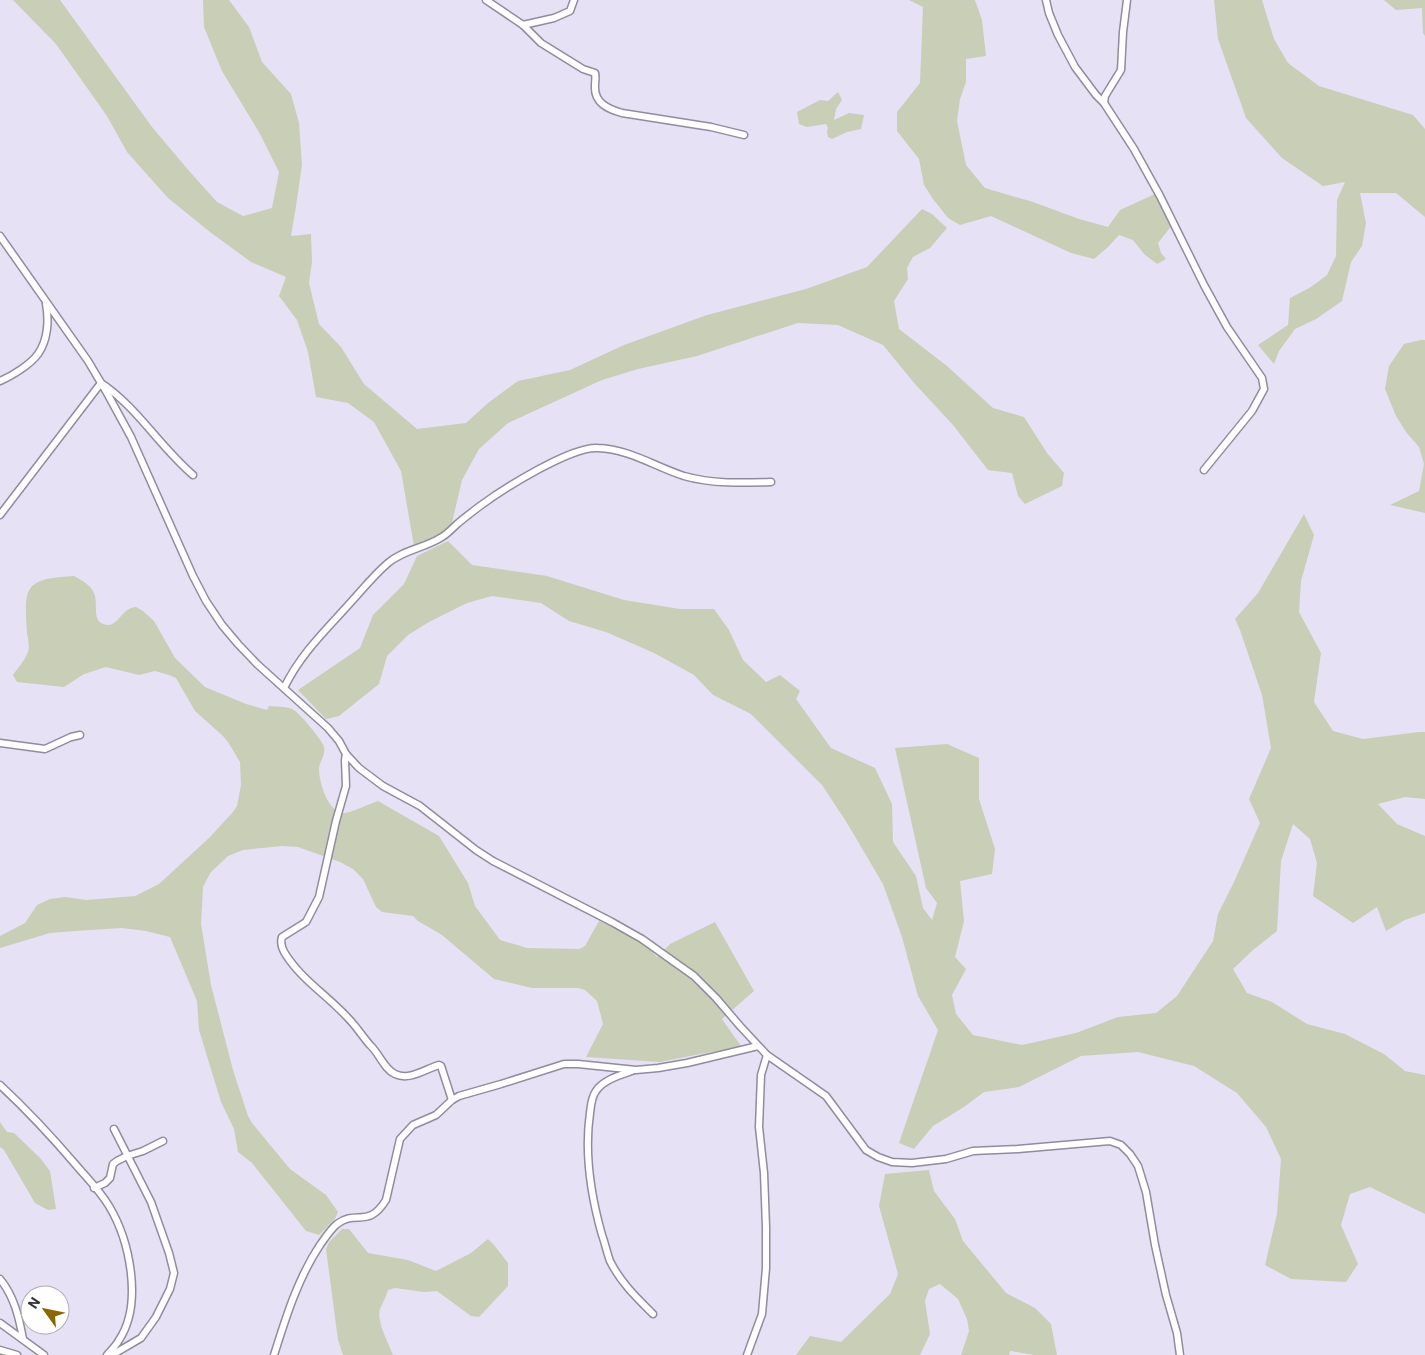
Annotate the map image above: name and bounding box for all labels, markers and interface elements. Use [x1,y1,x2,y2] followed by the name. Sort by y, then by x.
[20,1285,70,1335] north arrow
[25,1294,44,1311] text: N

